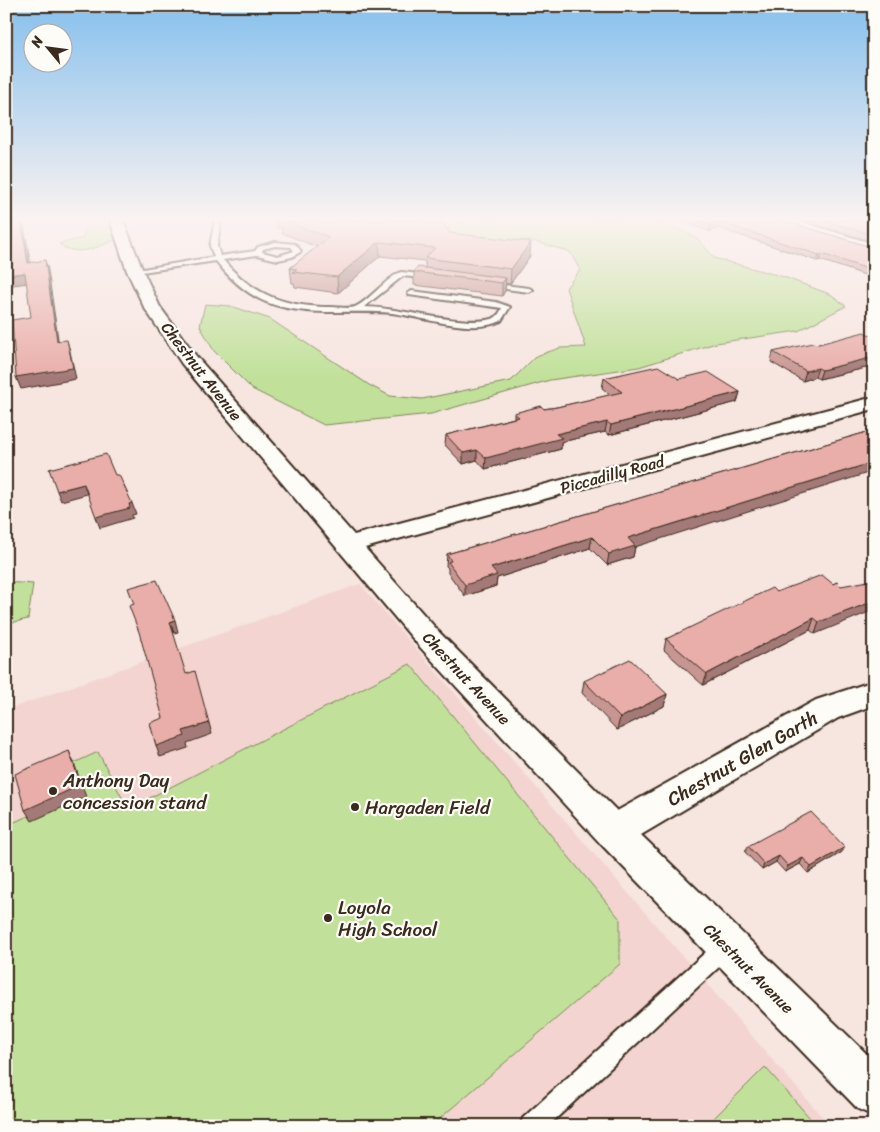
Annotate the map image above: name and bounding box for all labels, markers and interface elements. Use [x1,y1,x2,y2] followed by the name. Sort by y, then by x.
[22,22,72,72] north arrow
[23,31,50,53] text: N
[153,315,250,427] street label: Chestnut Avenue
[557,446,669,502] street label: Piccadilly Road
[415,625,518,732] street label: Chestnut Avenue
[660,702,824,815] street label: Chestnut Glen Garth
[62,764,208,819] place label: Anthony Day concession stand
[47,785,59,797] marker: Anthony Day concession stand
[365,791,492,824] place label: Hargaden Field
[349,801,361,813] marker: Hargaden Field
[338,891,438,946] place label: Loyola High School
[322,912,334,924] marker: Loyola High School
[696,916,801,1021] street label: Chestnut Avenue

